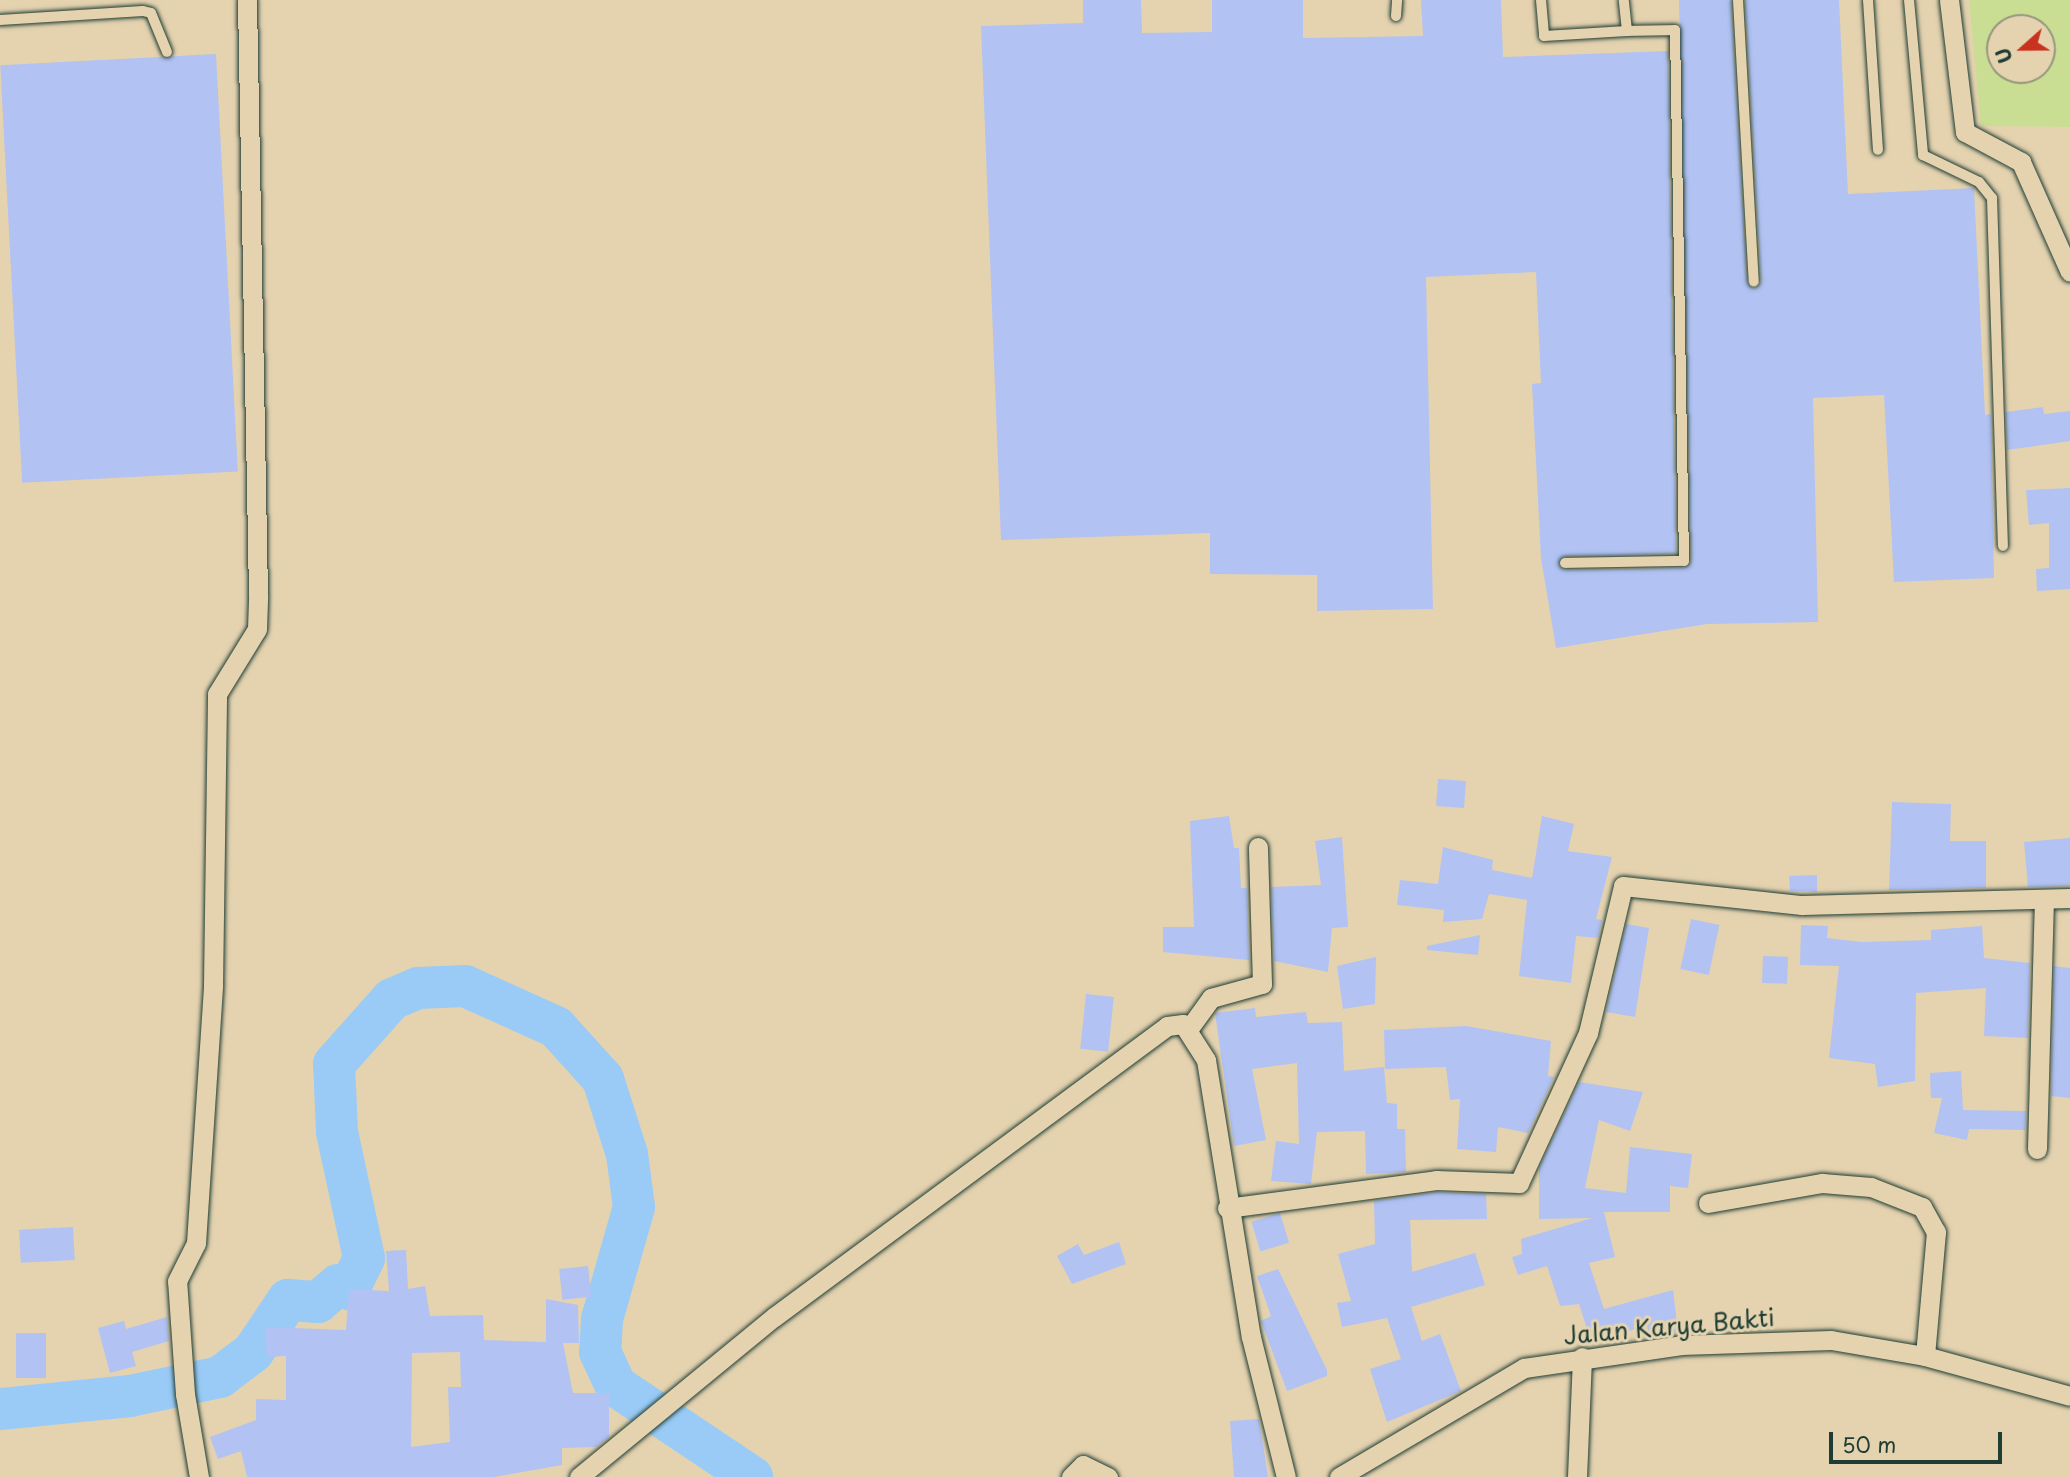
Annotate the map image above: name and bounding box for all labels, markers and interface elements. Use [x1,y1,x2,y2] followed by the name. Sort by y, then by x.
[1986,14,2056,84] north arrow
[1988,44,2019,68] text: U
[1560,1302,1778,1350] street label: Jalan Karya Bakti
[1832,1418,2005,1462] scale bar
[1842,1428,1896,1460] text: 50 m

